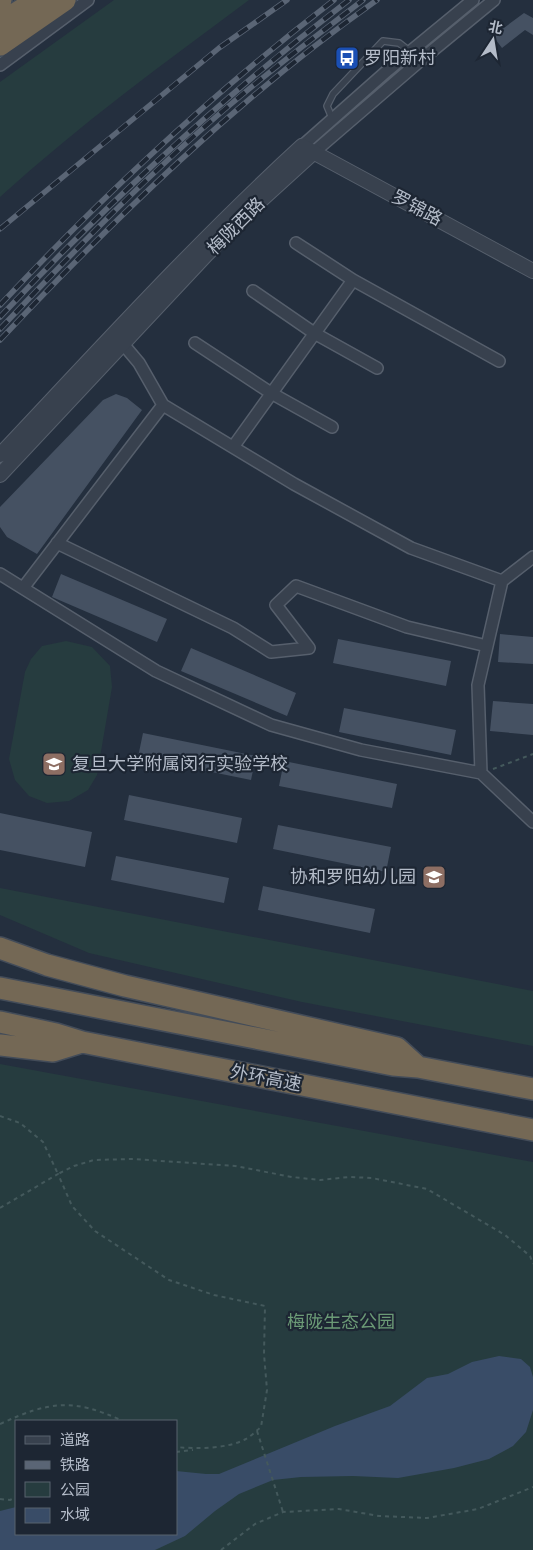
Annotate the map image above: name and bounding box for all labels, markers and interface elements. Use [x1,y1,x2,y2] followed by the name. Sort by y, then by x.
[468,15,518,65] north arrow
[487,18,504,37] text: 北
[334,45,360,71] bus stop icon: 罗阳新村
[364,48,436,68] place label: 罗阳新村
[388,186,446,230] street label: 罗锦路
[203,193,269,259] street label: 梅陇西路
[41,751,67,777] school or university icon: 复旦大学附属闵行实验学校
[72,754,288,774] place label: 复旦大学附属闵行实验学校
[421,864,447,890] school or university icon: 协和罗阳幼儿园
[290,867,416,887] place label: 协和罗阳幼儿园
[229,1061,303,1095] street label: 外环高速
[287,1312,395,1332] park label: 梅陇生态公园
[15,1420,178,1535] legend
[60,1431,90,1448] text: 道路
[60,1456,90,1473] text: 铁路
[60,1481,90,1498] text: 公园
[60,1506,90,1523] text: 水域

